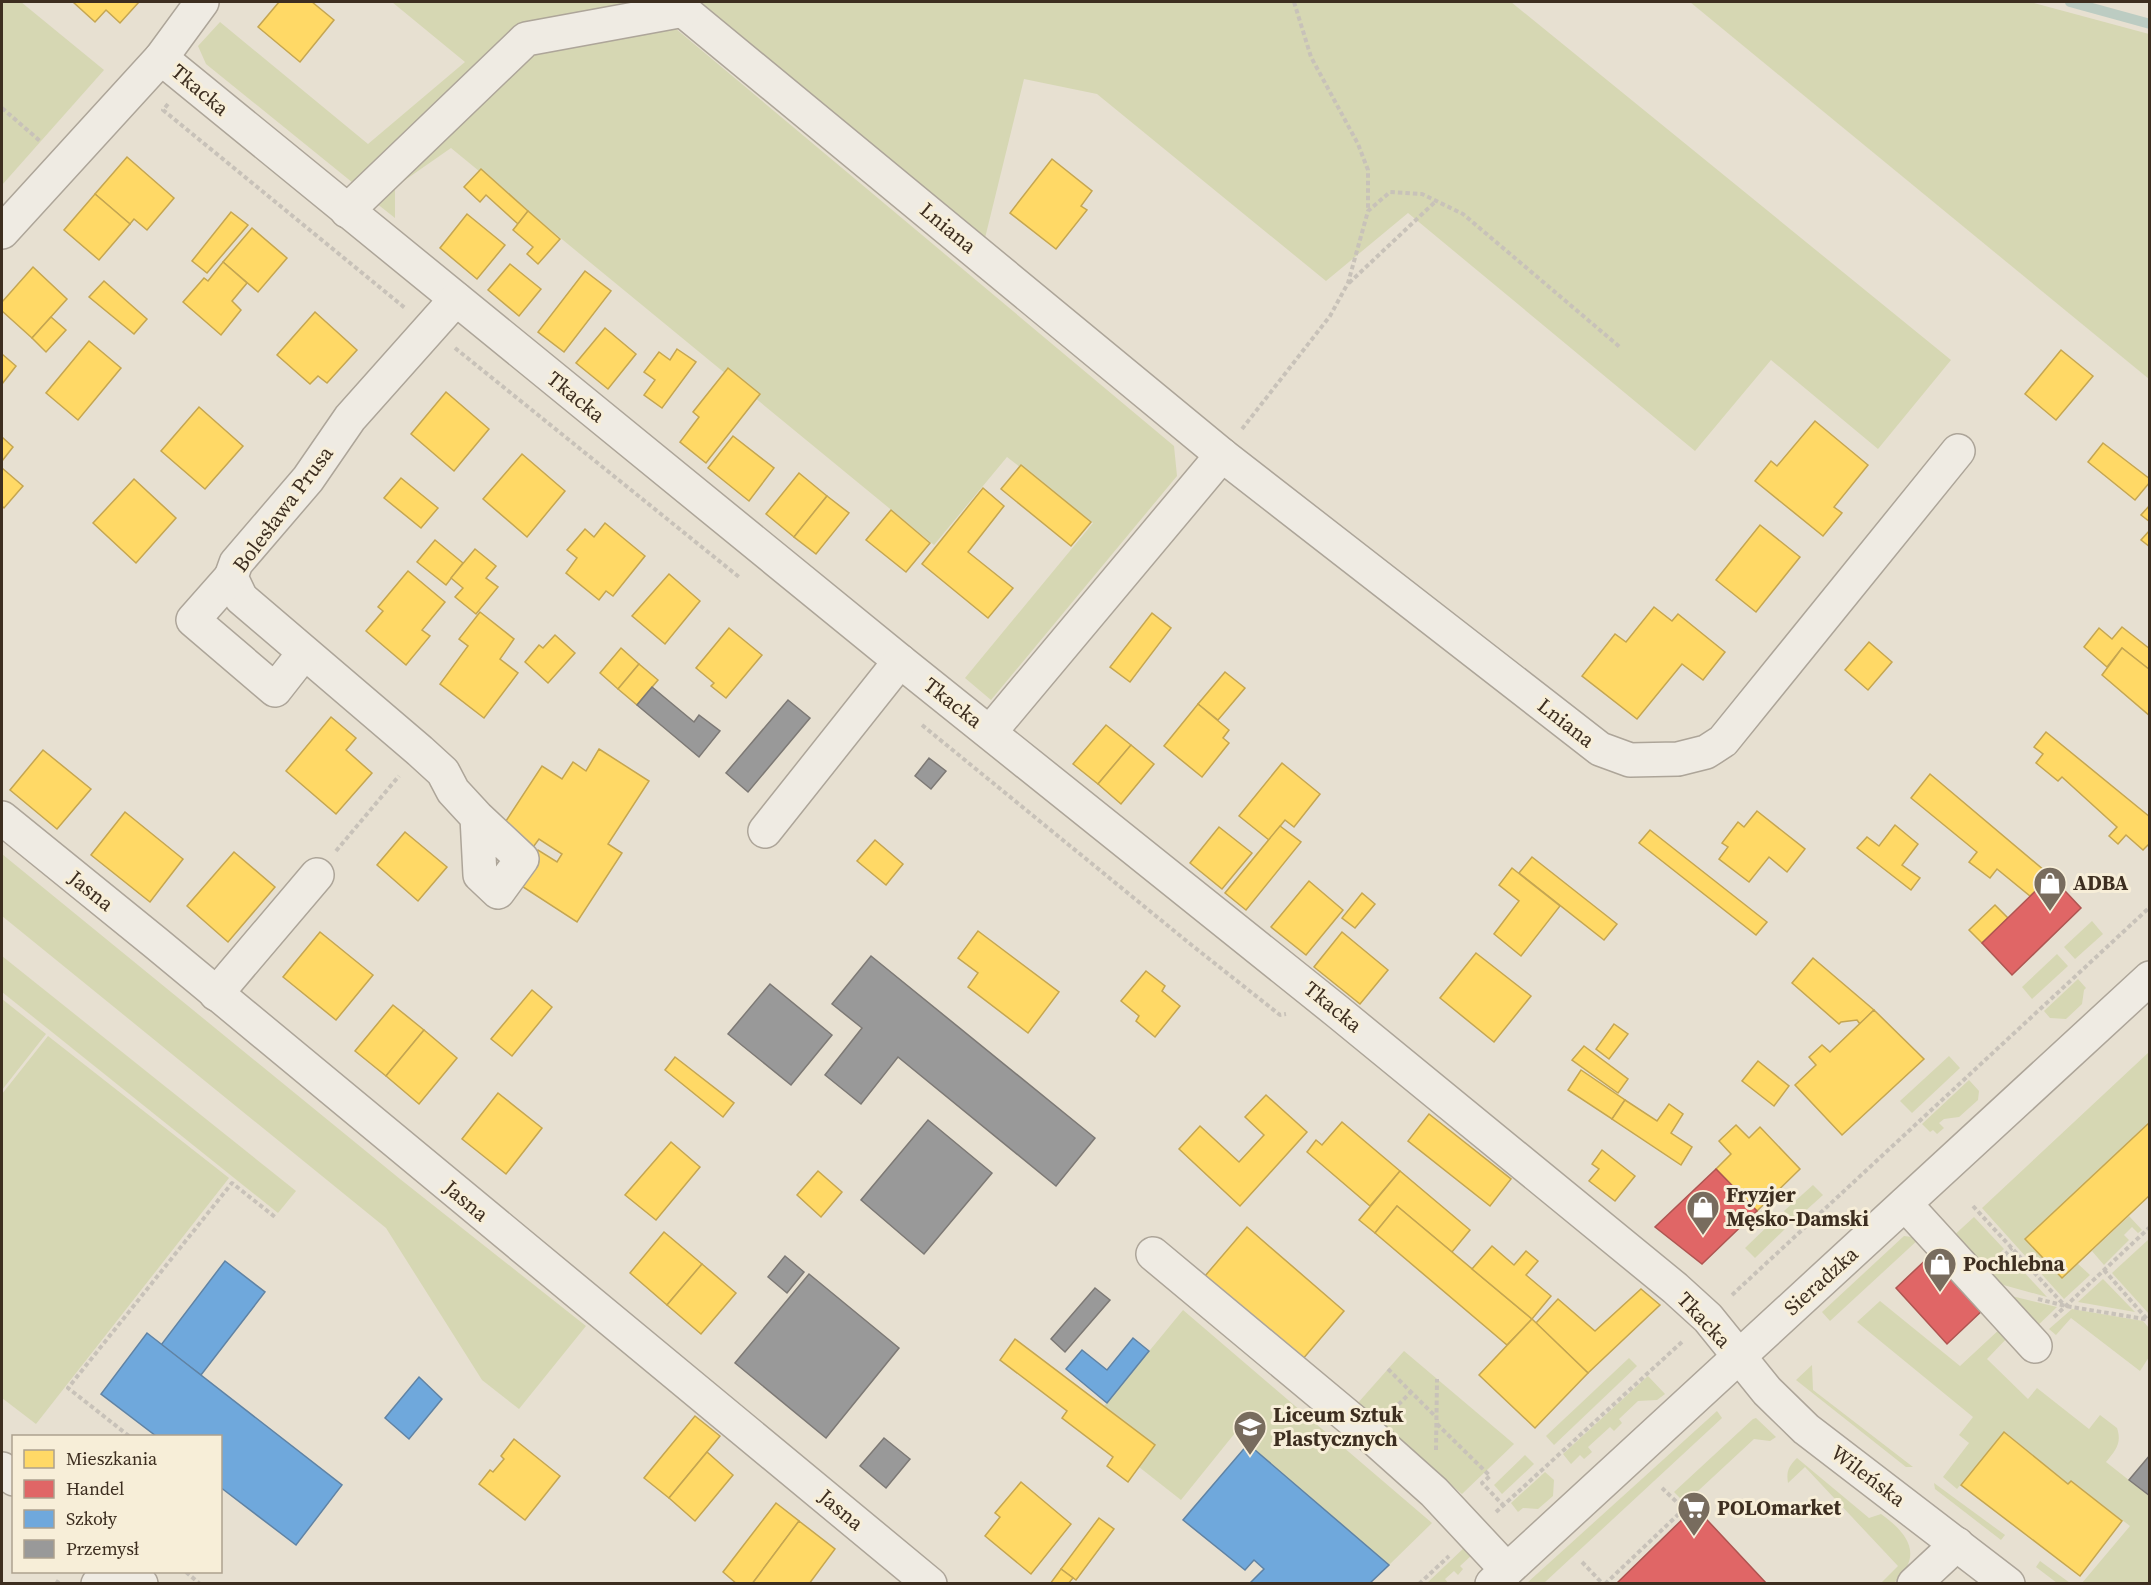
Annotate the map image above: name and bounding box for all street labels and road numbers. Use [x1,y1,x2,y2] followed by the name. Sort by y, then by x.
[165,57,236,122] street label: Tkacka
[914,195,983,260] street label: Lniana
[541,364,612,429] street label: Tkacka
[226,439,340,578] street label: Bolesława Prusa
[918,671,989,735] street label: Tkacka
[1532,691,1601,754] street label: Lniana
[62,863,120,918] street label: Jasna
[1298,974,1369,1039] street label: Tkacka
[437,1173,495,1228] street label: Jasna
[1777,1239,1864,1322] street label: Sieradzka
[1671,1285,1738,1354] street label: Tkacka
[1825,1438,1912,1513] street label: Wileńska
[812,1482,870,1537] street label: Jasna

